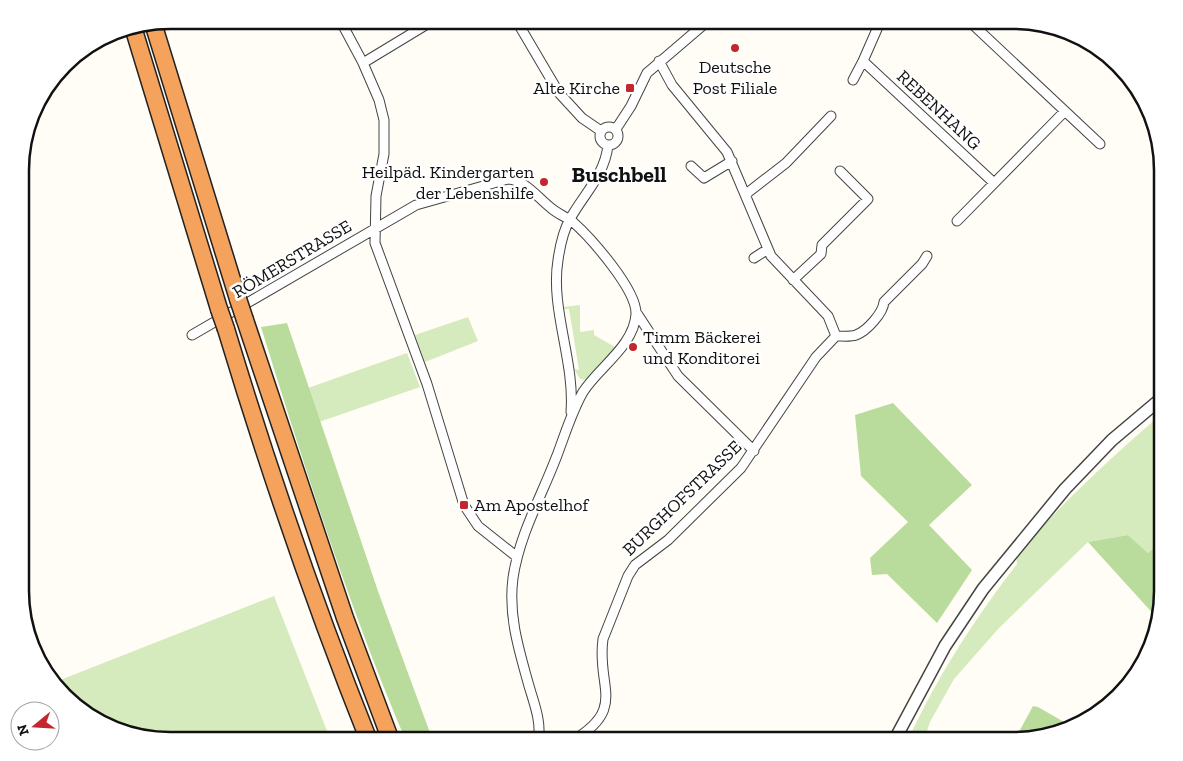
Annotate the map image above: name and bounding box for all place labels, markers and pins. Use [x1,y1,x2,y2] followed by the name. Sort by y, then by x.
[729,42,741,54] marker: Deutsche Post Filiale
[693,56,777,99] place label: Deutsche Post Filiale
[533,77,620,99] place label: Alte Kirche
[624,82,636,94] marker: Alte Kirche
[362,161,535,204] place label: Heilpäd. Kindergarten der Lebenshilfe
[538,176,550,188] marker: Heilpäd. Kindergarten der Lebenshilfe
[643,326,761,369] place label: Timm Bäckerei und Konditorei
[627,341,639,353] marker: Timm Bäckerei und Konditorei
[474,494,590,516] place label: Am Apostelhof
[458,499,470,511] marker: Am Apostelhof

